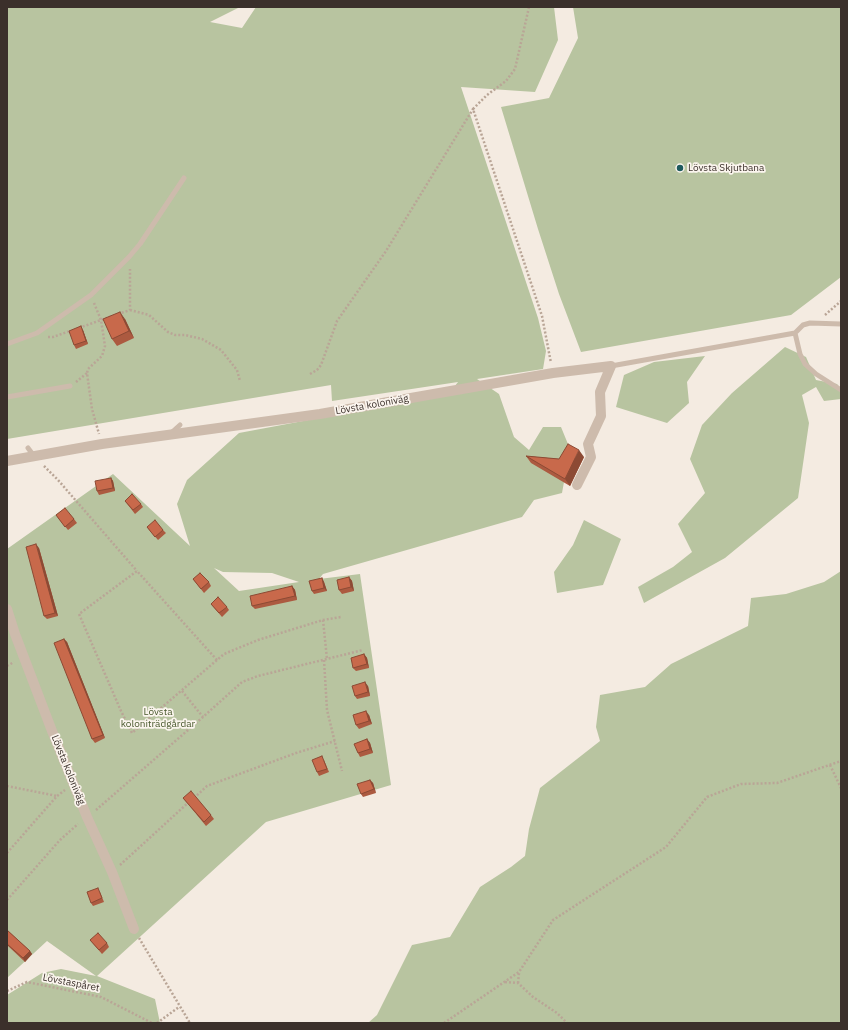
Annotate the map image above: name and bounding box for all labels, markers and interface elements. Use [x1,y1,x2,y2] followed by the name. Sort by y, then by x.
[688,162,764,174] place label: Lövsta Skjutbana
[675,163,685,173] marker: Lövsta Skjutbana
[335,393,409,417] street label: Lövsta koloniväg
[121,706,195,730] park label: Lövsta koloniträdgårdar
[49,733,87,807] street label: Lövsta koloniväg
[42,972,100,994] street label: Lövstaspåret

